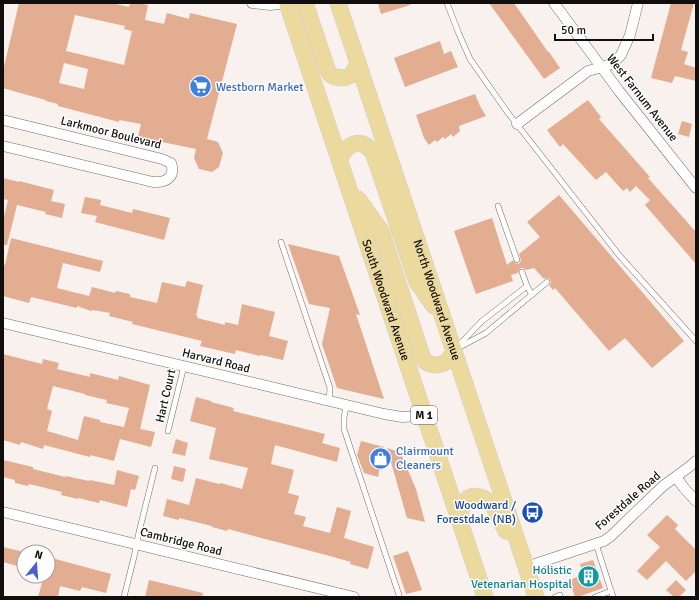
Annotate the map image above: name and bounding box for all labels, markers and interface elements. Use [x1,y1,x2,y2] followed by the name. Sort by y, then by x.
[555,16,653,42] scale bar
[561,23,586,38] text: 50 m
[603,51,681,145] street label: West Farnum Avenue
[188,74,214,100] supermarket icon: Westborn Market
[216,80,304,95] place label: Westborn Market
[59,113,163,153] street label: Larkmoor Boulevard
[359,237,413,363] street label: South Woodward Avenue
[410,237,464,362] street label: North Woodward Avenue
[180,345,252,377] street label: Harvard Road
[153,368,179,424] street label: Hart Court
[411,406,437,424] road number: M 1
[396,444,454,473] place label: Clairmount Cleaners
[368,445,394,471] shop icon: Clairmount Cleaners
[592,468,664,534] street label: Forestdale Road
[436,498,516,527] place label: Woodward / Forestdale (NB)
[519,499,545,525] bus stop icon: Woodward / Forestdale (NB)
[138,525,224,559] street label: Cambridge Road
[16,544,56,584] north arrow
[33,548,44,562] text: N
[471,563,572,592] place label: Holistic Vetenarian Hospital
[575,564,601,590] building icon: Holistic Vetenarian Hospital

